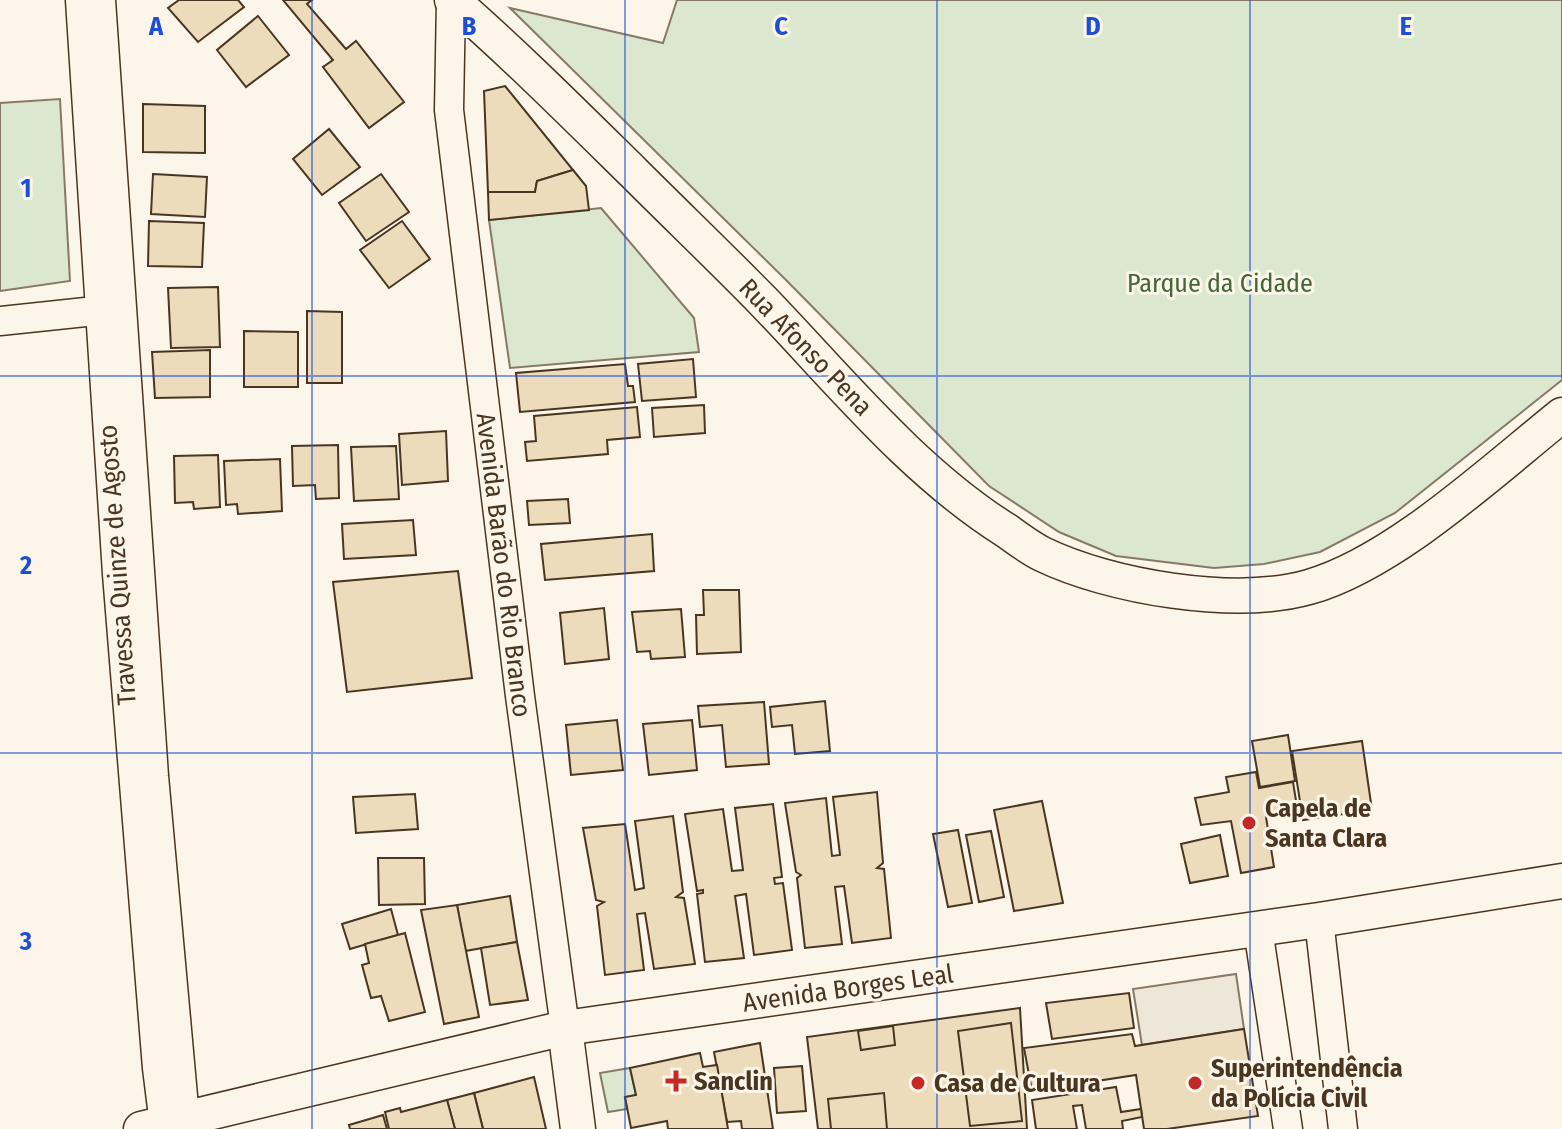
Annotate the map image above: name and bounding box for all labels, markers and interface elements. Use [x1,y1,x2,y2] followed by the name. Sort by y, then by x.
[148,11,164,42] text: A
[462,11,477,42] text: B
[774,11,788,42] text: C
[1085,11,1101,42] text: D
[1400,11,1412,42] text: E
[21,173,32,204] text: 1
[1127,268,1313,299] park label: Parque da Cidade
[733,272,879,422] street label: Rua Afonso Pena
[469,411,538,719] street label: Avenida Barão do Rio Branco
[92,424,143,706] street label: Travessa Quinze de Agosto
[19,550,32,581] text: 2
[1265,793,1387,854] place label: Capela de Santa Clara
[1240,814,1258,832] marker: Capela de Santa Clara
[19,926,32,957] text: 3
[741,958,956,1019] street label: Avenida Borges Leal
[1211,1053,1403,1114] place label: Superintendência da Polícia Civil
[694,1066,773,1097] place label: Sanclin
[934,1068,1101,1099] place label: Casa de Cultura
[665,1070,687,1092] marker: Sanclin
[909,1074,927,1092] marker: Casa de Cultura
[1186,1074,1204,1092] marker: Superintendência da Polícia Civil

